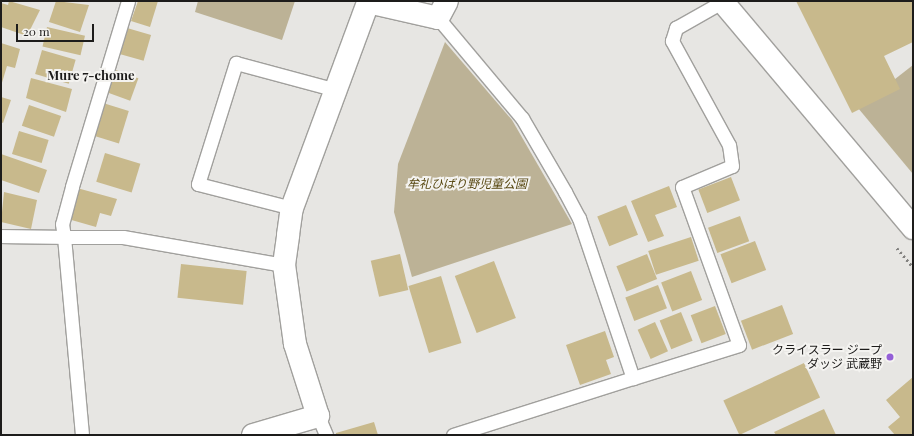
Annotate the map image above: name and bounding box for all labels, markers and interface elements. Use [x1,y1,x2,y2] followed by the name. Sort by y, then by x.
[18,16,96,42] scale bar
[23,23,50,39] text: 20 m
[47,67,135,83] district label: Mure 7-chome
[407,177,527,191] park label: 牟礼ひばり野児童公園
[771,343,882,371] place label: クライスラー ジープ ダッジ 武蔵野
[885,352,895,362] marker: クライスラー ジープ ダッジ 武蔵野

